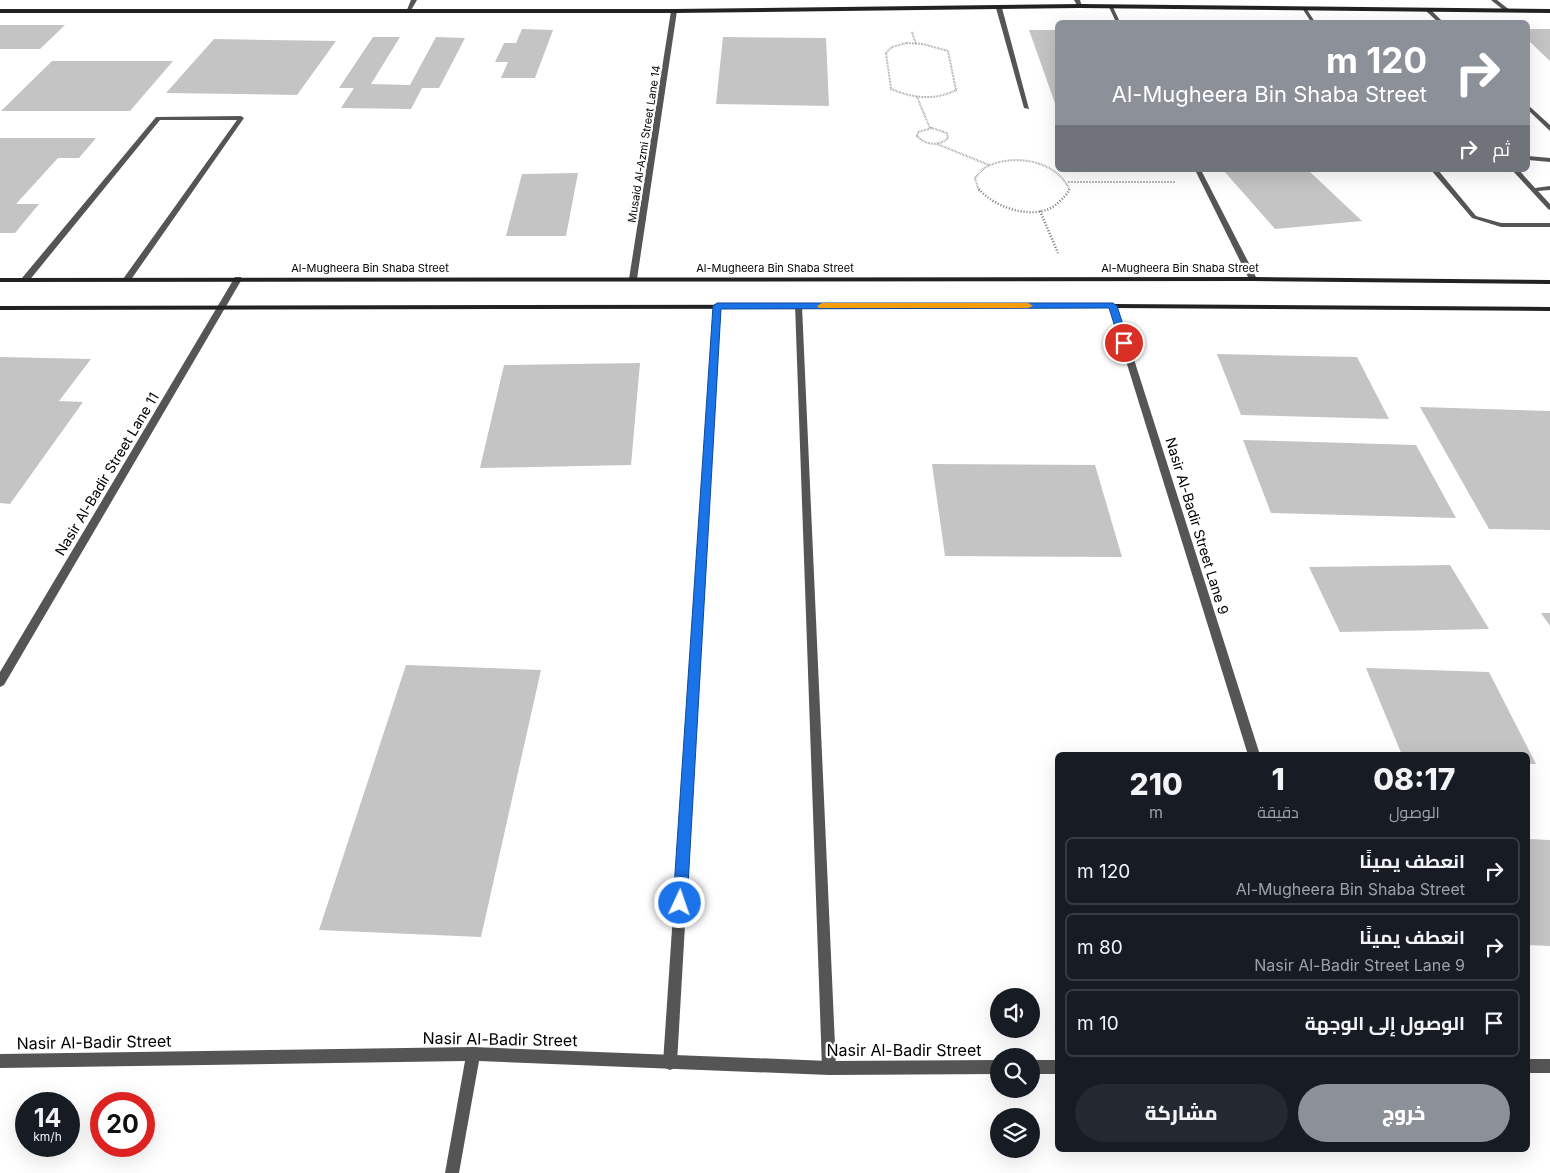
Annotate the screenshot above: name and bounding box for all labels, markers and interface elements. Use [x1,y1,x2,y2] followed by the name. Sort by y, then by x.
[1326,39,1427,81] text: 120 m
[1445,40,1510,105] icon: right
[625,64,663,224] street label: Musaid Al-Azmi Street Lane 14
[1112,81,1427,107] text: Al-Mugheera Bin Shaba Street
[1454,135,1482,163] icon: right
[1492,138,1510,161] text: ثم
[291,261,449,275] street label: Al-Mugheera Bin Shaba Street
[696,261,854,275] street label: Al-Mugheera Bin Shaba Street
[1101,261,1259,275] street label: Al-Mugheera Bin Shaba Street
[1103,322,1145,364] pin
[1110,329,1138,357] icon: arrive
[51,389,162,558] street label: Nasir Al-Badir Street Lane 11
[1162,435,1233,616] street label: Nasir Al-Badir Street Lane 9
[1271,761,1285,797] text: 1
[1373,761,1455,797] text: 08:17
[1130,766,1183,802] text: 210
[1149,802,1163,822] text: m
[1257,802,1299,822] text: دقيقة
[1389,802,1440,822] text: الوصول
[1359,850,1465,873] text: انعطف يمينًا
[1480,857,1508,885] icon: right
[1077,860,1130,883] text: 120 m
[653,876,705,928] position arrow
[1236,879,1465,899] text: Al-Mugheera Bin Shaba Street
[1359,926,1465,949] text: انعطف يمينًا
[1480,933,1508,961] icon: right
[1077,936,1123,959] text: 80 m
[1254,955,1465,975] text: Nasir Al-Badir Street Lane 9
[990,988,1040,1158] map controls
[990,988,1040,1038] button: sound
[1480,1009,1508,1037] icon: arrive
[1077,1012,1119,1035] text: 10 m
[1305,1012,1465,1035] text: الوصول إلى الوجهة
[422,1028,578,1050] street label: Nasir Al-Badir Street
[16,1031,172,1053] street label: Nasir Al-Badir Street
[827,1040,981,1060] street label: Nasir Al-Badir Street
[990,1048,1040,1098] button: search
[1075,1084,1288,1142] button: مشاركة
[1298,1084,1510,1142] button: خروج
[90,1092,155,1157] speed limit sign: 20
[34,1103,61,1133] text: 14
[990,1108,1040,1158] button: layers
[33,1129,62,1144] text: km/h

